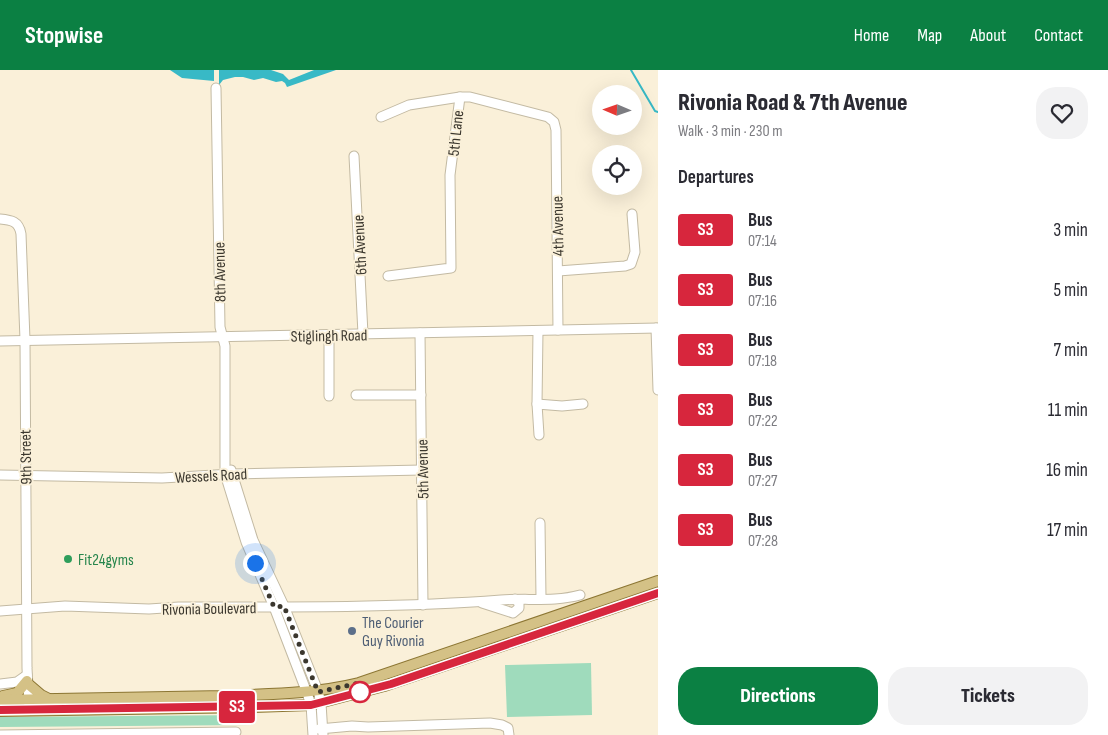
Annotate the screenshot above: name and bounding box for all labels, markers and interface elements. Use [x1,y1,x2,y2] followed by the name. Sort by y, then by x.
[25,21,103,50] text: Stopwise
[854,25,889,46] text: Home
[917,25,942,46] text: Map
[970,25,1006,46] text: About
[1034,25,1083,46] text: Contact
[592,85,642,135] north arrow
[592,85,642,195] map controls
[1036,87,1088,139] button: heart
[678,88,907,117] text: Rivonia Road & 7th Avenue
[445,109,468,157] street label: 5th Lane
[678,122,782,141] text: Walk · 3 min · 230 m
[592,145,642,195] button: locate
[678,166,754,189] text: Departures
[548,196,569,256] street label: 4th Avenue
[748,209,773,232] text: Bus
[349,214,372,276] street label: 6th Avenue
[697,219,714,240] text: S3
[1053,219,1088,242] text: 3 min
[748,232,777,251] text: 07:14
[210,242,231,302] street label: 8th Avenue
[748,269,773,292] text: Bus
[697,279,714,300] text: S3
[1053,279,1088,302] text: 5 min
[748,292,777,311] text: 07:16
[291,326,368,347] street label: Stiglingh Road
[748,329,773,352] text: Bus
[697,339,714,360] text: S3
[1054,339,1088,362] text: 7 min
[748,352,777,371] text: 07:18
[748,389,773,412] text: Bus
[697,399,714,420] text: S3
[1048,399,1088,422] text: 11 min
[748,412,778,431] text: 07:22
[17,429,36,485] street label: 9th Street
[413,439,434,499] street label: 5th Avenue
[748,449,773,472] text: Bus
[697,459,714,480] text: S3
[1046,459,1088,482] text: 16 min
[175,465,248,488] street label: Wessels Road
[748,472,777,491] text: 07:27
[748,509,773,532] text: Bus
[697,519,714,540] text: S3
[1047,519,1088,542] text: 17 min
[748,532,778,551] text: 07:28
[78,551,134,570] place label: Fit24gyms
[243,551,268,576] your location
[62,553,74,565] marker: Fit24gyms
[162,599,256,620] street label: Rivonia Boulevard
[362,614,424,651] place label: The Courier Guy Rivonia
[346,625,358,637] marker: The Courier Guy Rivonia
[678,667,878,725] button: Directions
[888,667,1088,725] button: Tickets
[349,681,371,703] unlabelled marker
[214,691,260,723] line badge: S3
[229,696,245,717] text: S3

